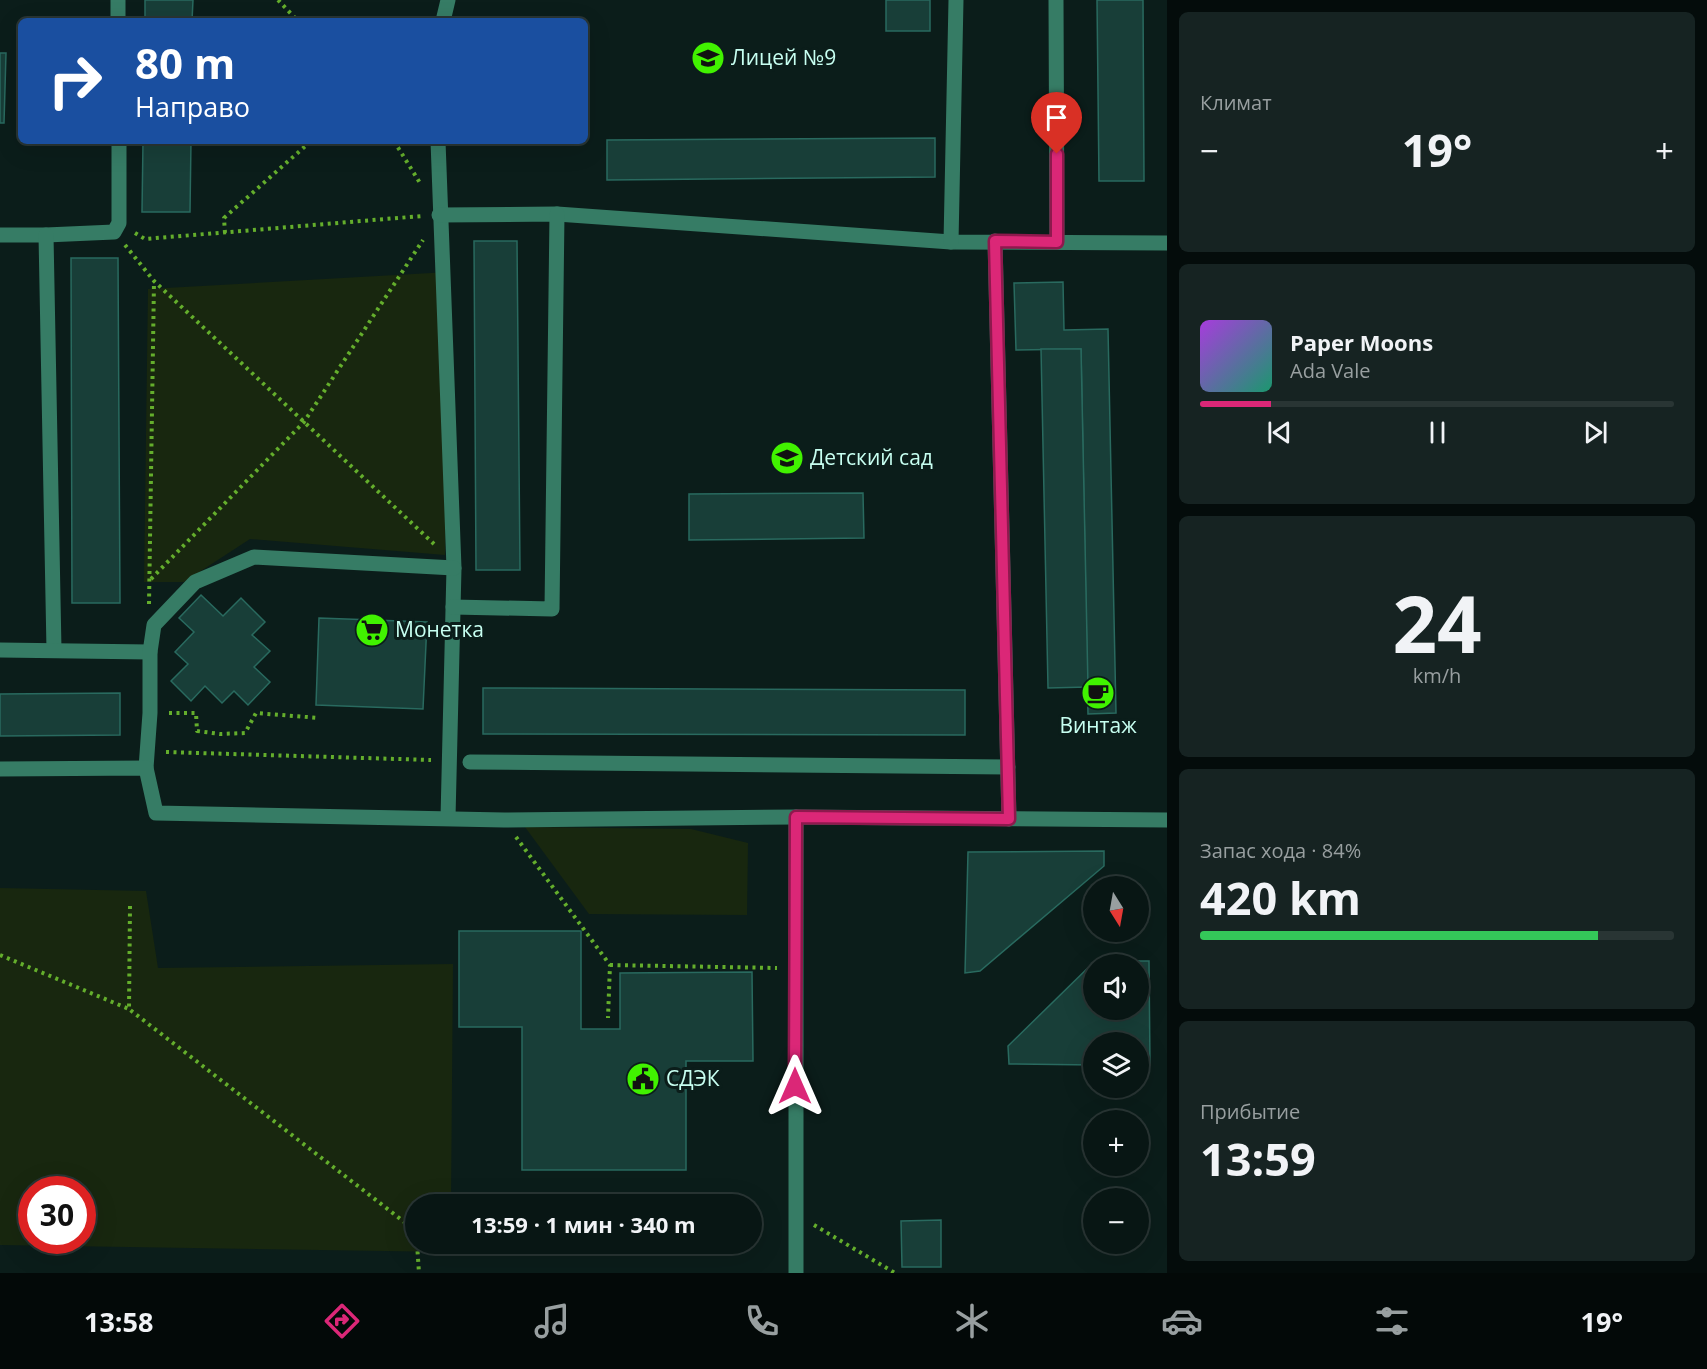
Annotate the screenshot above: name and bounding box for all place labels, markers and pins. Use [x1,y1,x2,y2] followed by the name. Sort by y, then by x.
[690,40,726,76] school or university icon: Лицей №9
[731,43,836,71] place label: Лицей №9
[1031,92,1082,154] pin
[769,440,805,476] school or university icon: Детский сад
[810,443,933,471] place label: Детский сад
[354,612,390,648] supermarket icon: Монетка
[395,615,484,643] place label: Монетка
[1080,675,1116,711] cafe icon: Винтаж
[1059,711,1137,739] place label: Винтаж
[625,1061,661,1097] public building icon: СДЭК
[666,1064,720,1092] place label: СДЭК

